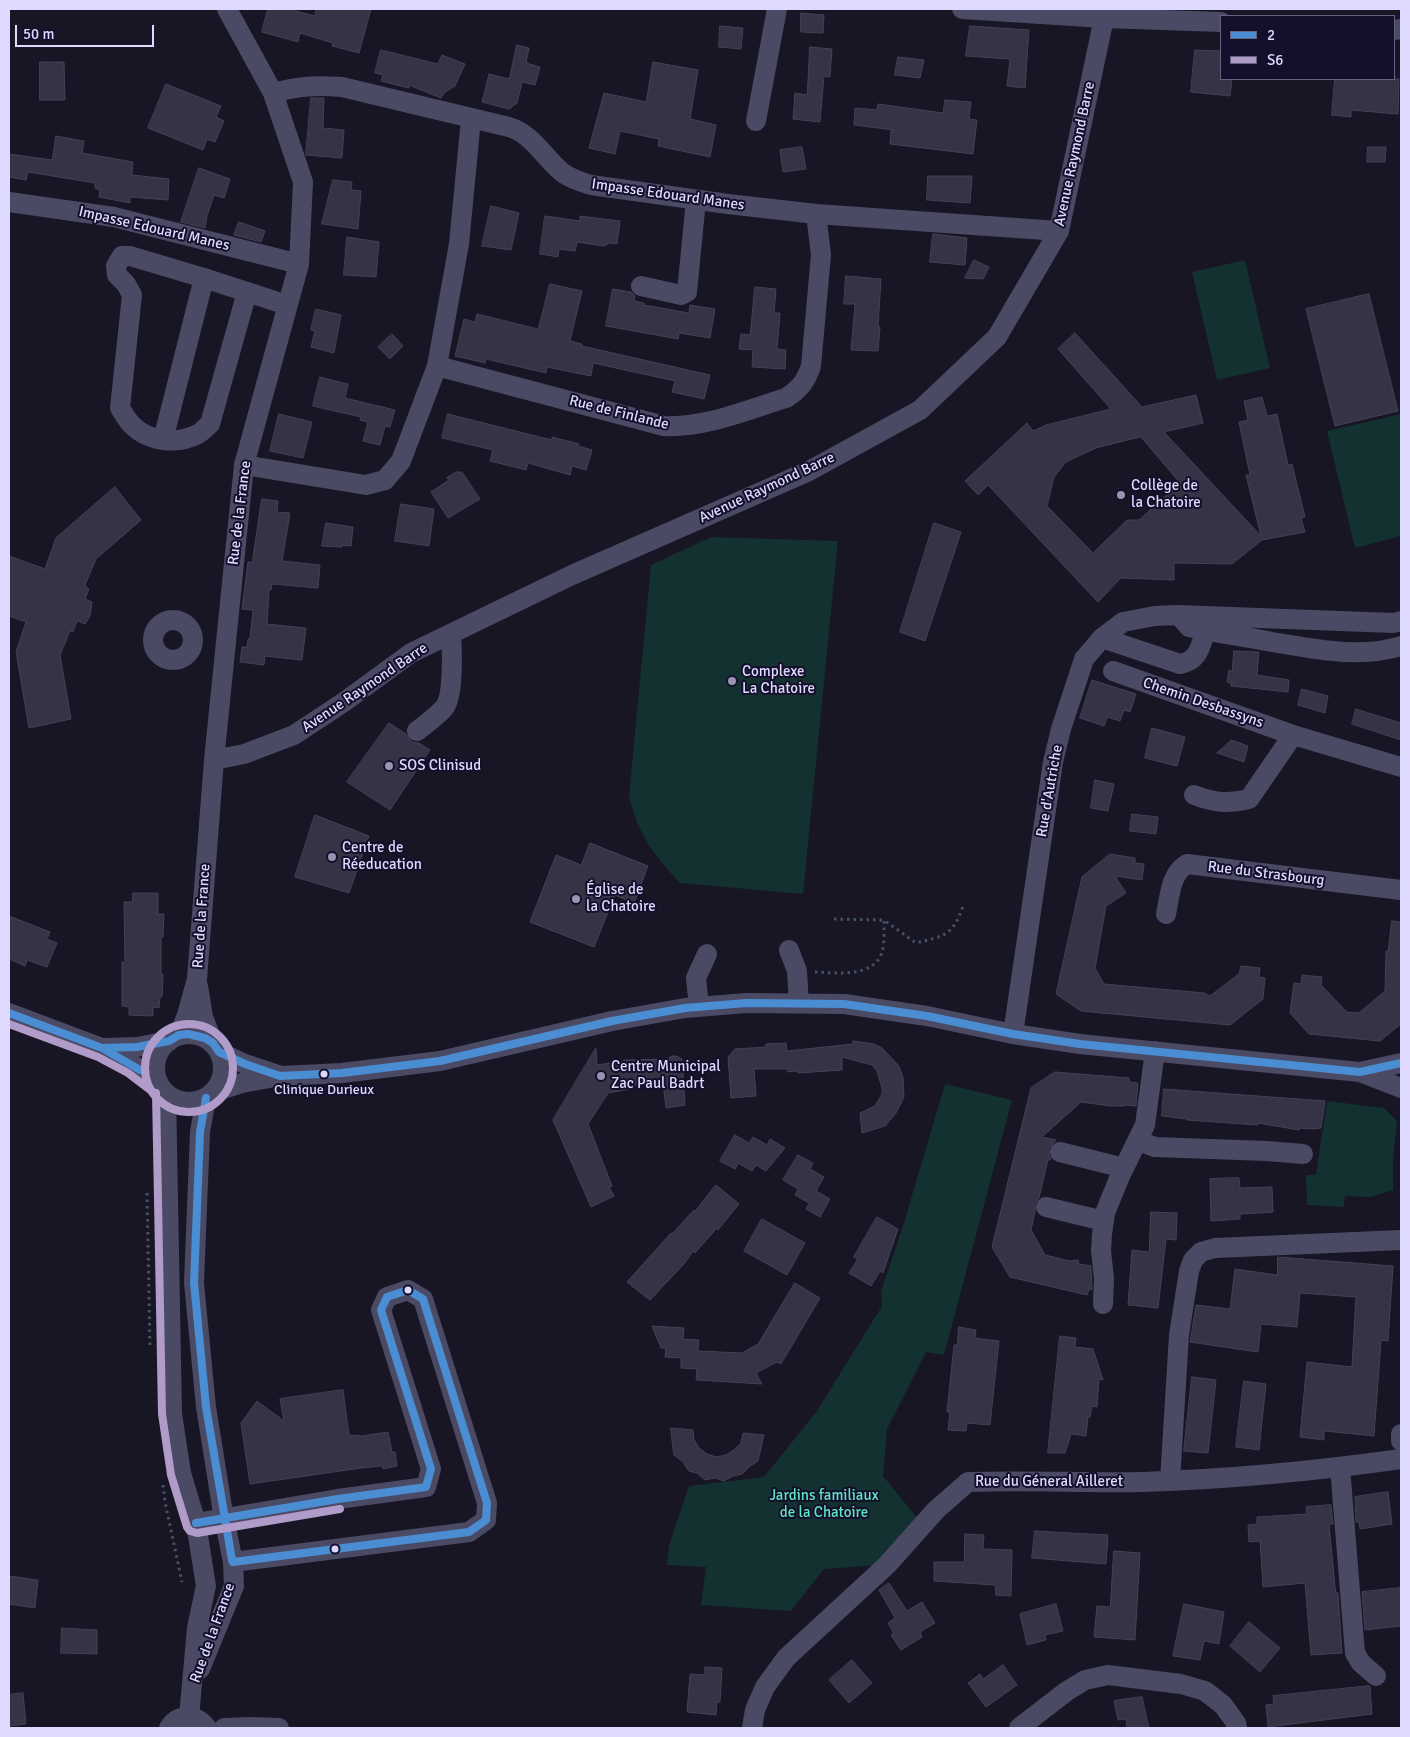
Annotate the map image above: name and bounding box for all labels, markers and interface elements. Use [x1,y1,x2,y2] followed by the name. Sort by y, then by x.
[18,15,156,47] scale bar
[1220,15,1395,80] legend
[23,25,54,43] text: 50 m
[1267,26,1275,44] text: 2
[1267,51,1283,69] text: S6
[1051,80,1099,228] street label: Avenue Raymond Barre
[590,175,746,215] street label: Impasse Edouard Manes
[77,203,231,255] street label: Impasse Edouard Manes
[567,392,671,434] street label: Rue de Finlande
[696,449,838,527] street label: Avenue Raymond Barre
[225,460,255,566] street label: Rue de la France
[1131,477,1201,512] place label: Collège de la Chatoire
[1115,489,1127,501] marker: Collège de la Chatoire
[299,639,431,737] street label: Avenue Raymond Barre
[742,663,815,698] place label: Complexe La Chatoire
[1140,674,1266,732] street label: Chemin Desbassyns
[726,675,738,687] marker: Complexe La Chatoire
[1033,743,1067,839] street label: Rue d'Autriche
[399,757,481,775] place label: SOS Clinisud
[383,760,395,772] marker: SOS Clinisud
[342,839,422,874] place label: Centre de Réeducation
[326,851,338,863] marker: Centre de Réeducation
[1207,858,1325,890] street label: Rue du Strasbourg
[189,863,215,969] street label: Rue de la France
[586,881,656,916] place label: Église de la Chatoire
[570,893,582,905] marker: Église de la Chatoire
[611,1058,721,1093] place label: Centre Municipal Zac Paul Badrt
[319,1069,329,1079] marker: Clinique Durieux
[595,1070,607,1082] marker: Centre Municipal Zac Paul Badrt
[274,1082,374,1098] place label: Clinique Durieux
[403,1285,413,1295] unlabelled marker
[975,1473,1123,1491] street label: Rue du Géneral Ailleret
[769,1487,879,1522] park label: Jardins familiaux de la Chatoire
[330,1544,340,1554] unlabelled marker
[187,1581,239,1685] street label: Rue de la France

